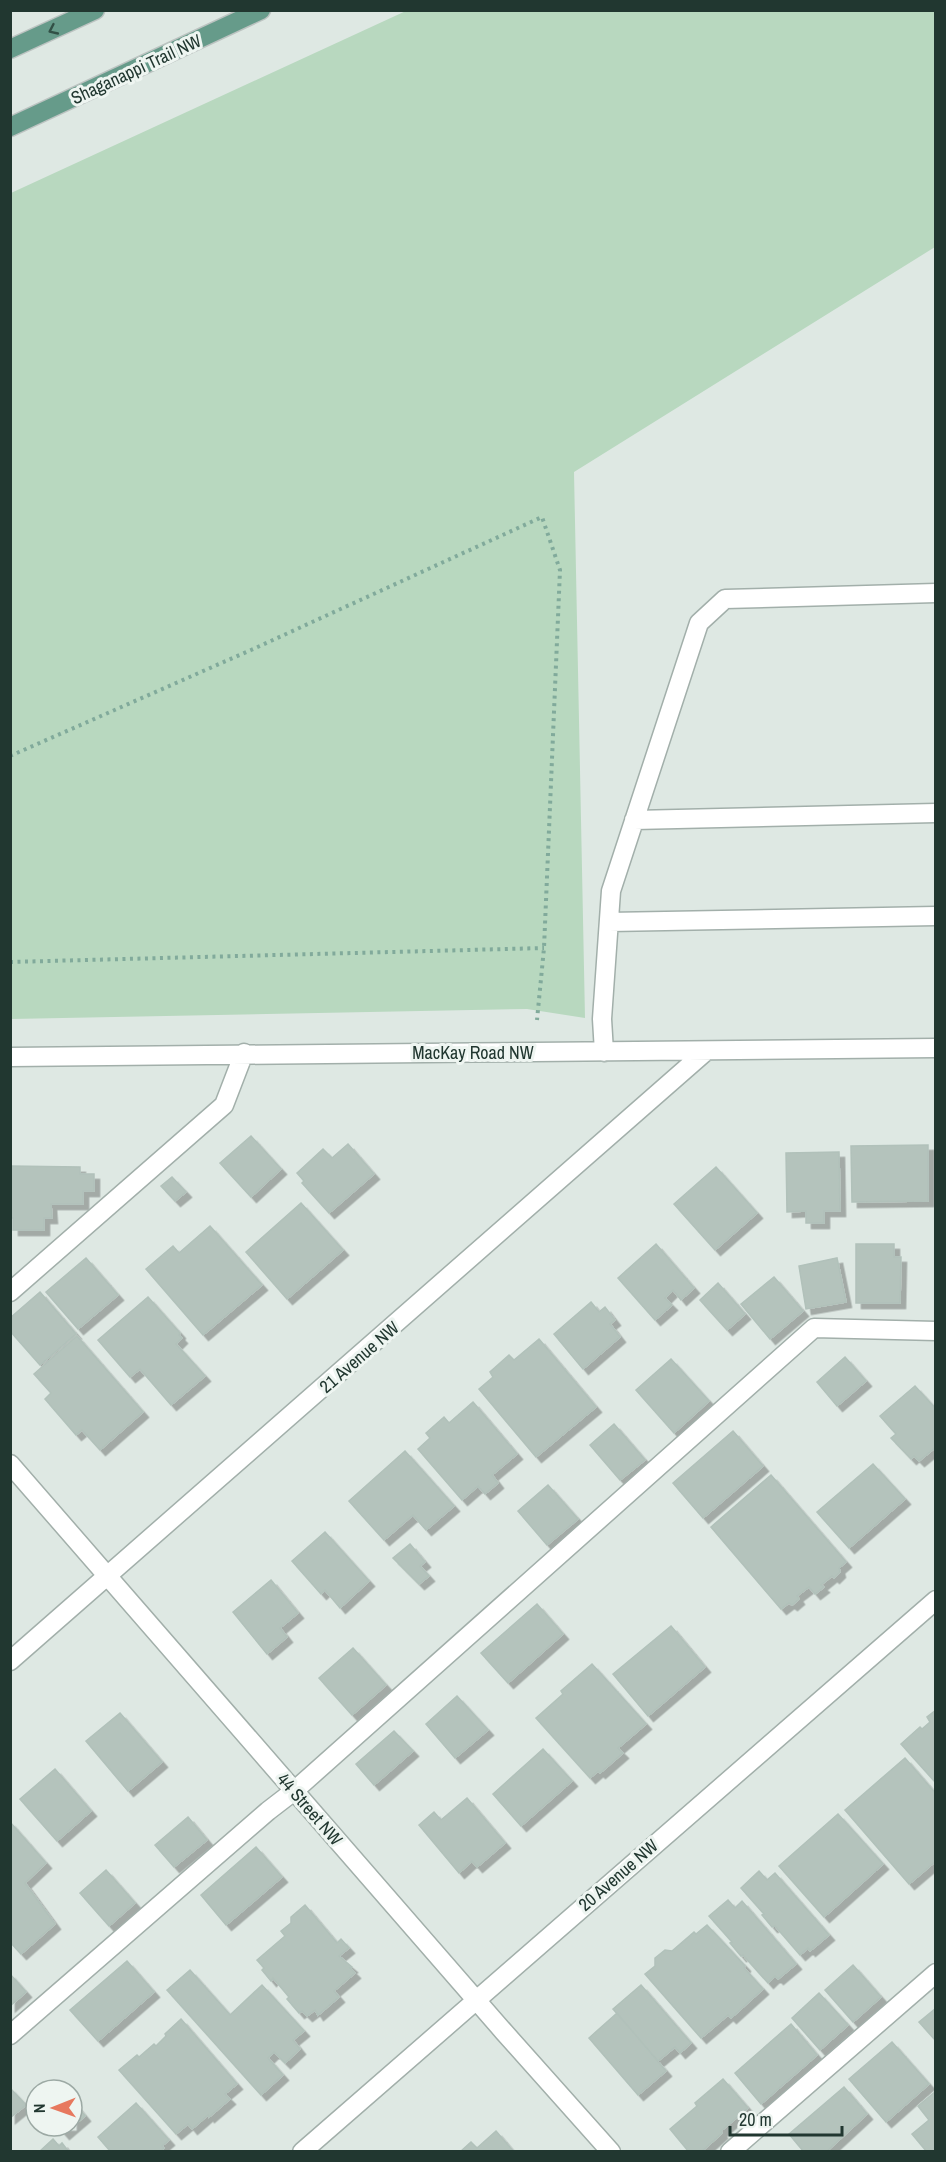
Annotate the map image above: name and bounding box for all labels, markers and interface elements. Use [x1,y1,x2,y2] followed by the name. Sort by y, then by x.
[48,23,59,35] one-way arrow
[67,28,205,110] street label: Shaganappi Trail NW
[412,1040,534,1065] street label: MacKay Road NW
[314,1315,404,1399] street label: 21 Avenue NW
[271,1767,349,1851] street label: 44 Street NW
[573,1833,663,1917] street label: 20 Avenue NW
[24,2078,84,2138] north arrow
[730,2099,842,2137] scale bar
[28,2103,50,2113] text: N
[739,2107,772,2132] text: 20 m

